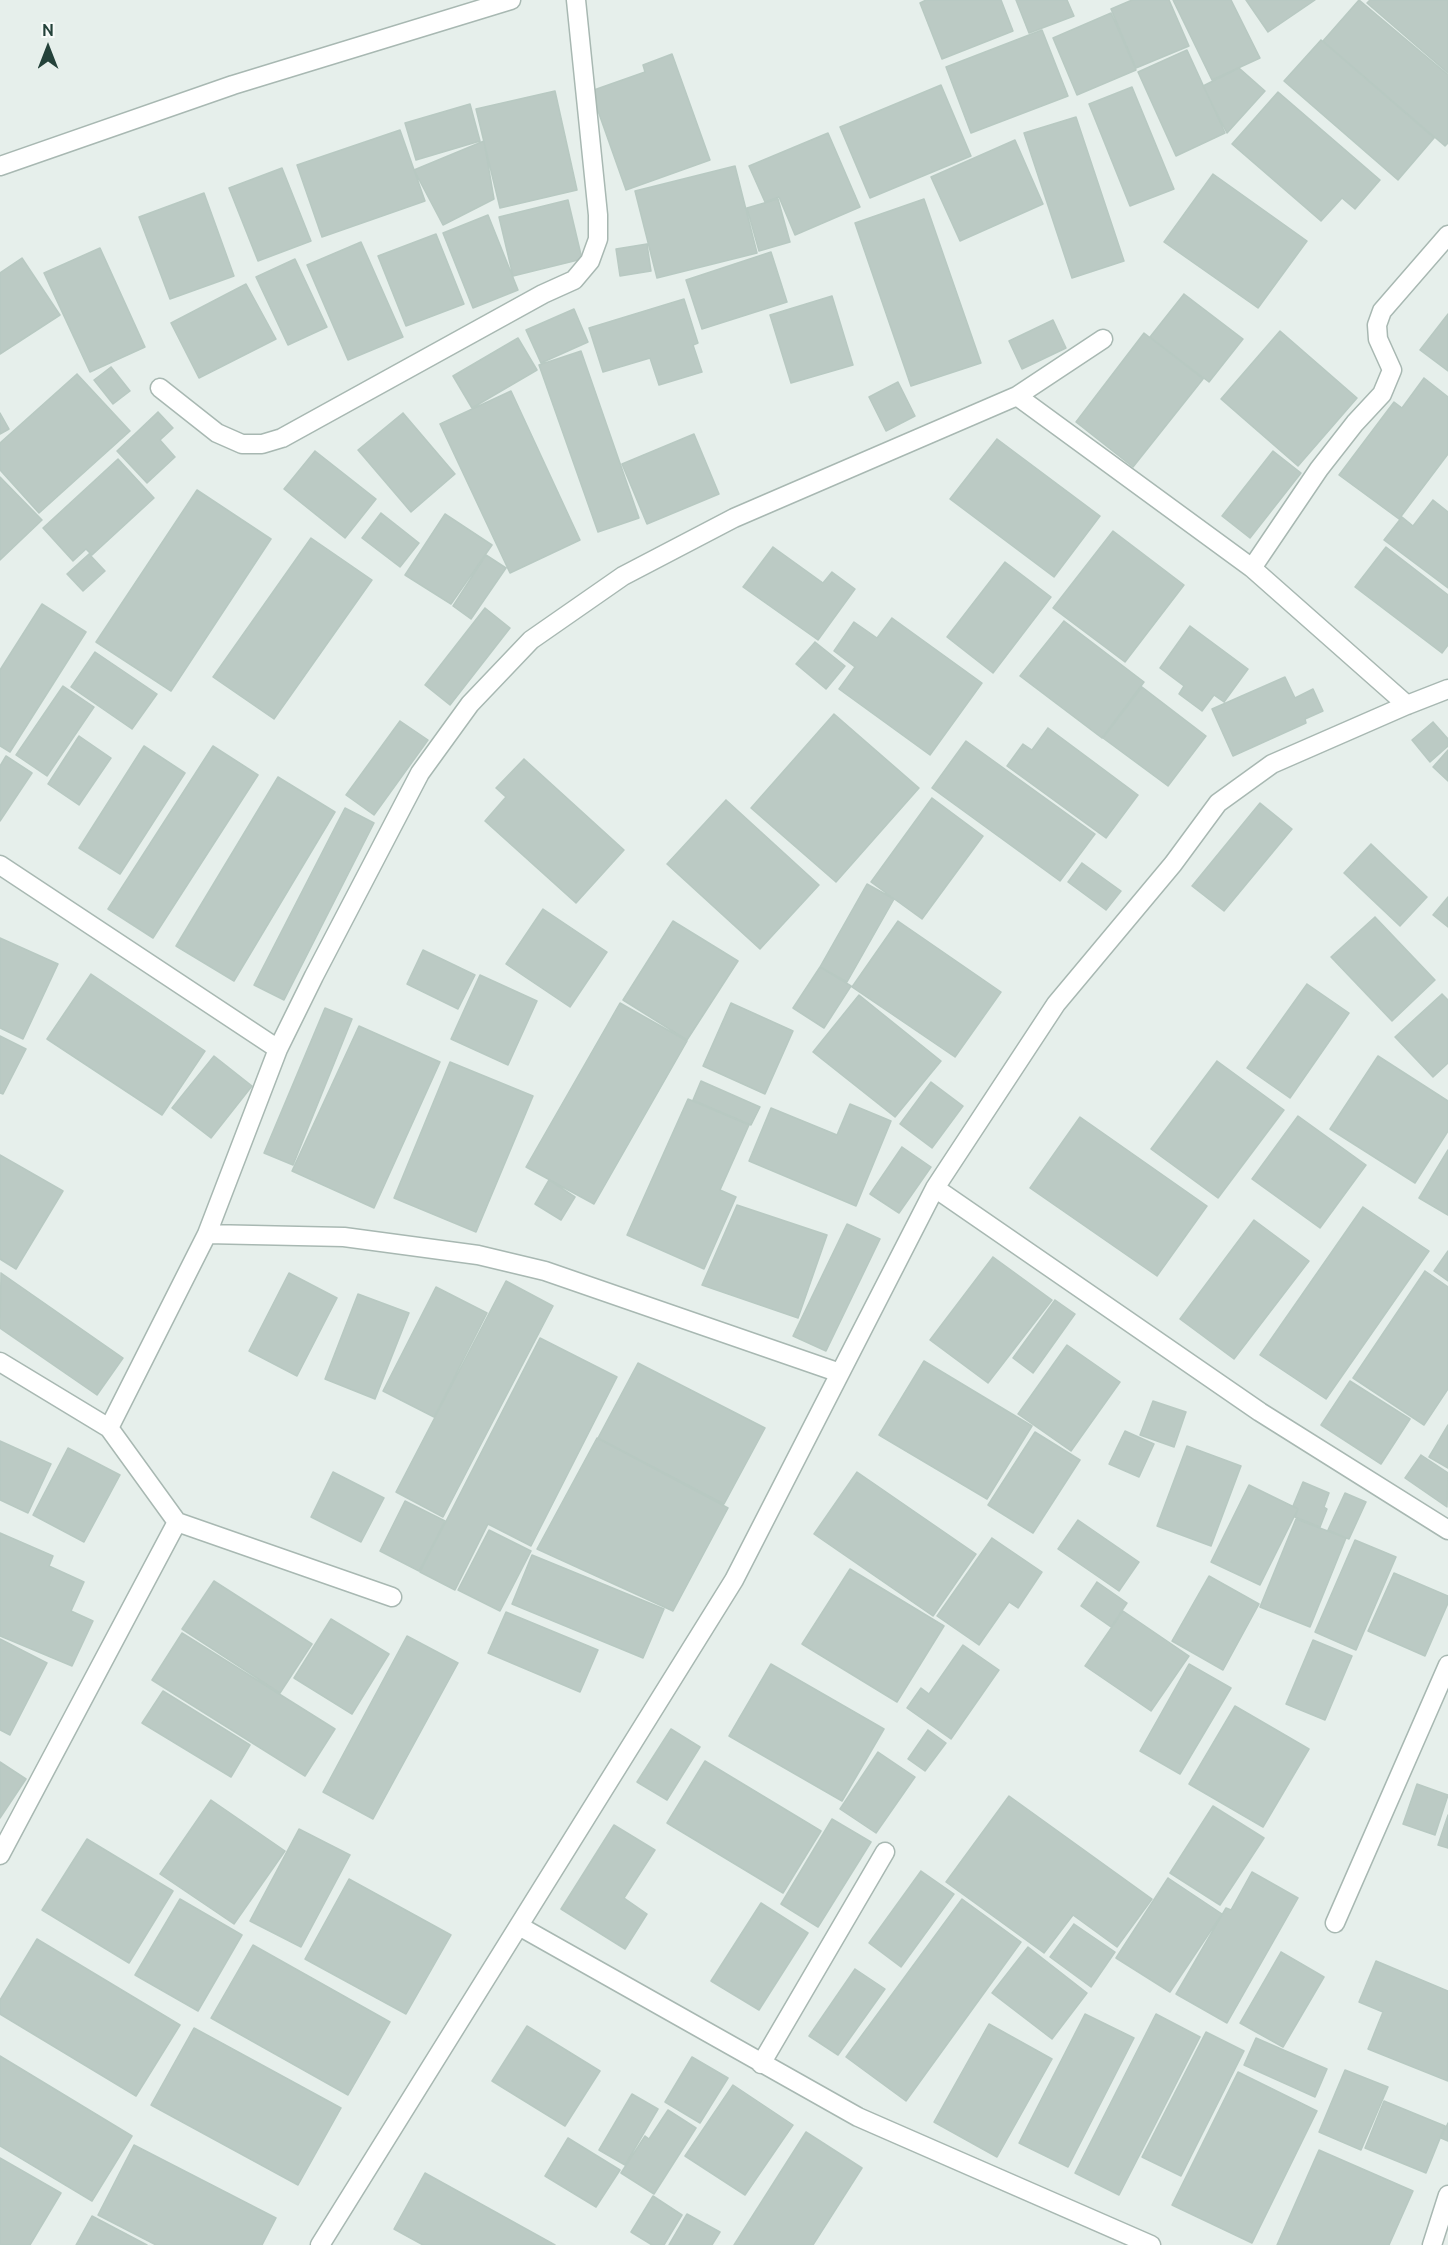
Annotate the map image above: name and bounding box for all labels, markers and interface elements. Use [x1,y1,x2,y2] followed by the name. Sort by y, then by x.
[18,18,78,78] north arrow
[42,21,54,39] text: N

